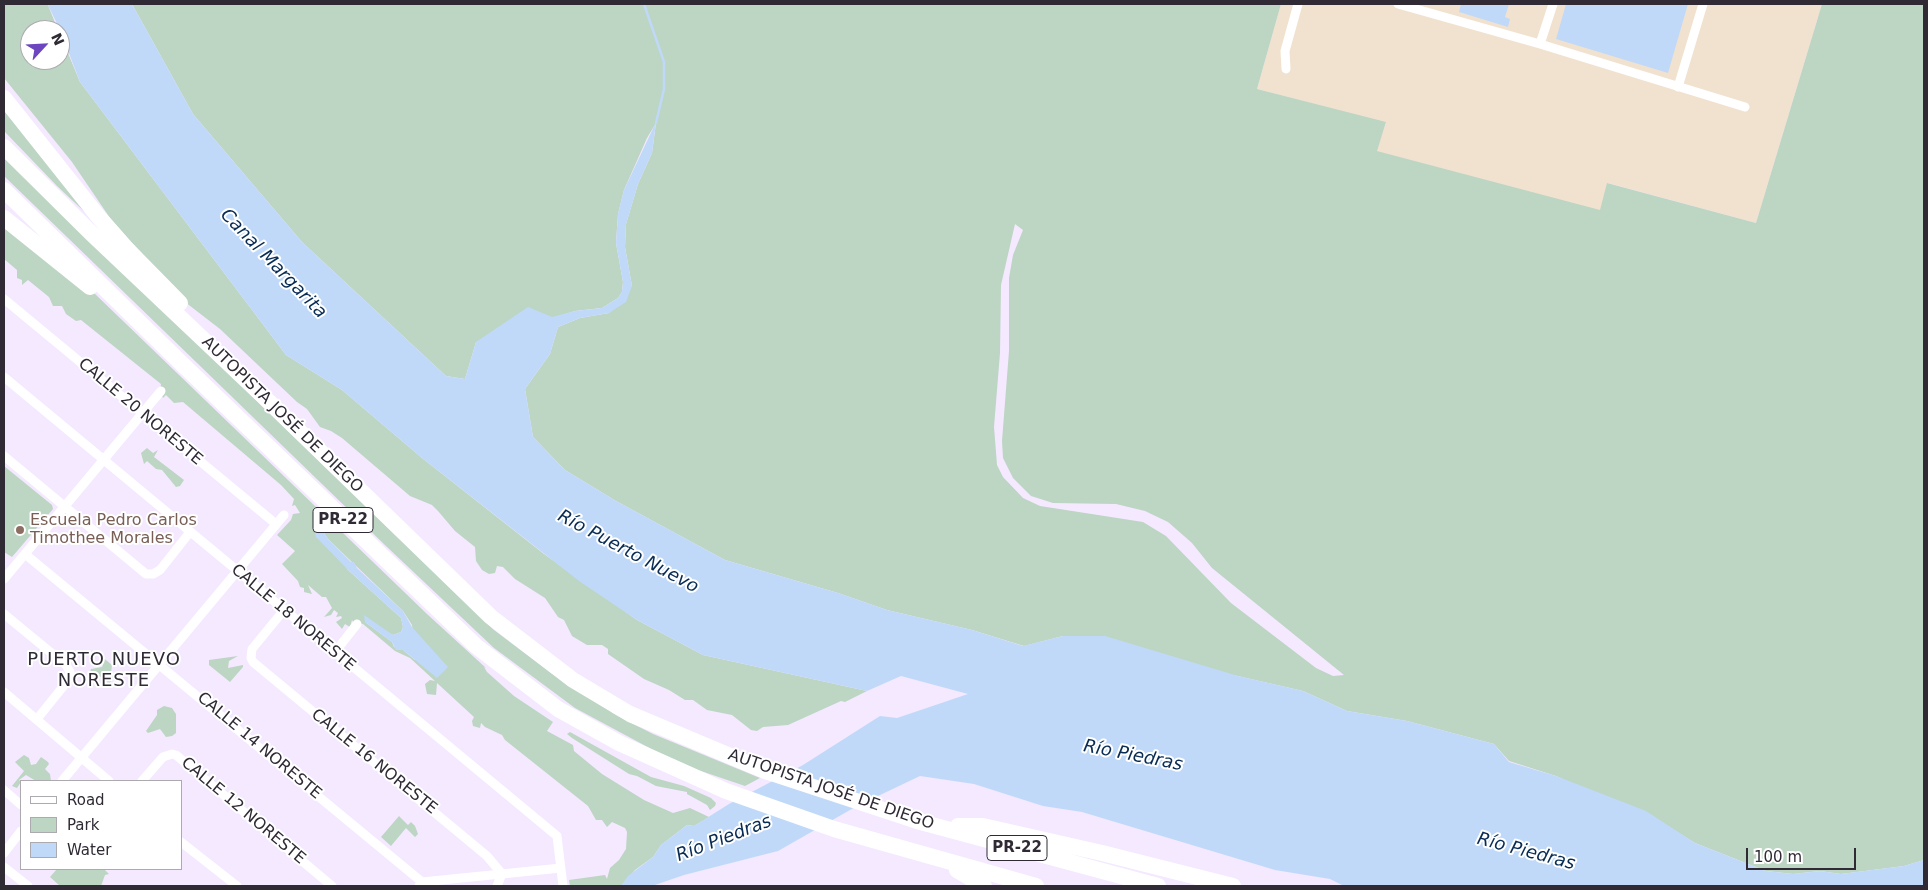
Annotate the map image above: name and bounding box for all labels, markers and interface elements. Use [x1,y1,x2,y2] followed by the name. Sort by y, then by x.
[20,20,70,70] north arrow
[48,30,67,48] text: N
[215,205,331,323] water label: Canal Margarita
[197,333,367,497] street label: AUTOPISTA JOSÉ DE DIEGO
[74,354,206,470] street label: CALLE 20 NORESTE
[554,506,702,598] water label: Río Puerto Nuevo
[313,508,373,532] road number: PR-22
[30,511,197,549] place label: Escuela Pedro Carlos Timothee Morales
[14,524,26,536] marker: Escuela Pedro Carlos Timothee Morales
[227,560,359,676] street label: CALLE 18 NORESTE
[26,649,182,692] district label: PUERTO NUEVO NORESTE
[193,688,325,804] street label: CALLE 14 NORESTE
[307,705,441,819] street label: CALLE 16 NORESTE
[1082,736,1184,776] water label: Río Piedras
[726,746,936,834] street label: AUTOPISTA JOSÉ DE DIEGO
[177,753,309,869] street label: CALLE 12 NORESTE
[20,780,182,870] legend
[67,791,105,809] text: Road
[673,811,775,867] water label: Río Piedras
[67,816,99,834] text: Park
[1475,829,1577,875] water label: Río Piedras
[987,836,1047,860] road number: PR-22
[1748,838,1858,870] scale bar
[67,841,111,859] text: Water
[1754,848,1802,866] text: 100 m

